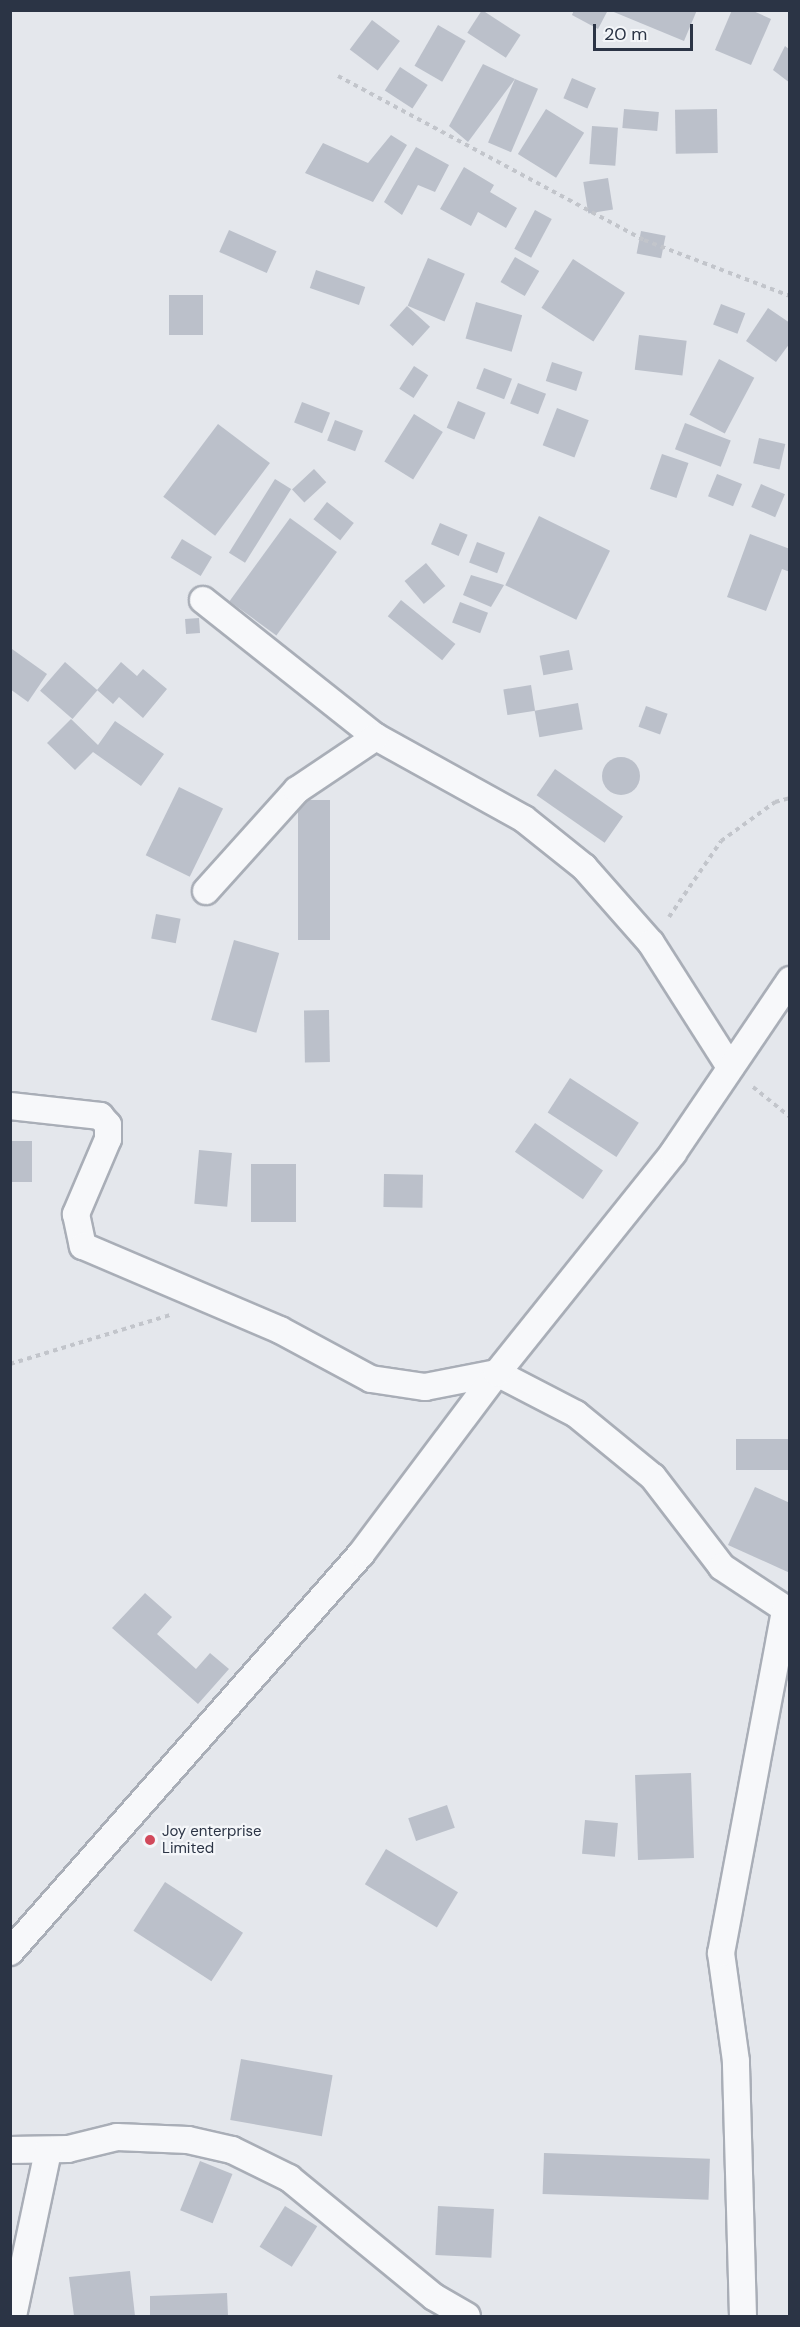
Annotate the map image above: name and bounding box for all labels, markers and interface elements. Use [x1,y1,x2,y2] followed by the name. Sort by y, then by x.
[596,12,696,50] scale bar
[604,22,647,46] text: 20 m
[162,1822,262,1857] place label: Joy enterprise Limited
[143,1833,157,1847] marker: Joy enterprise Limited

